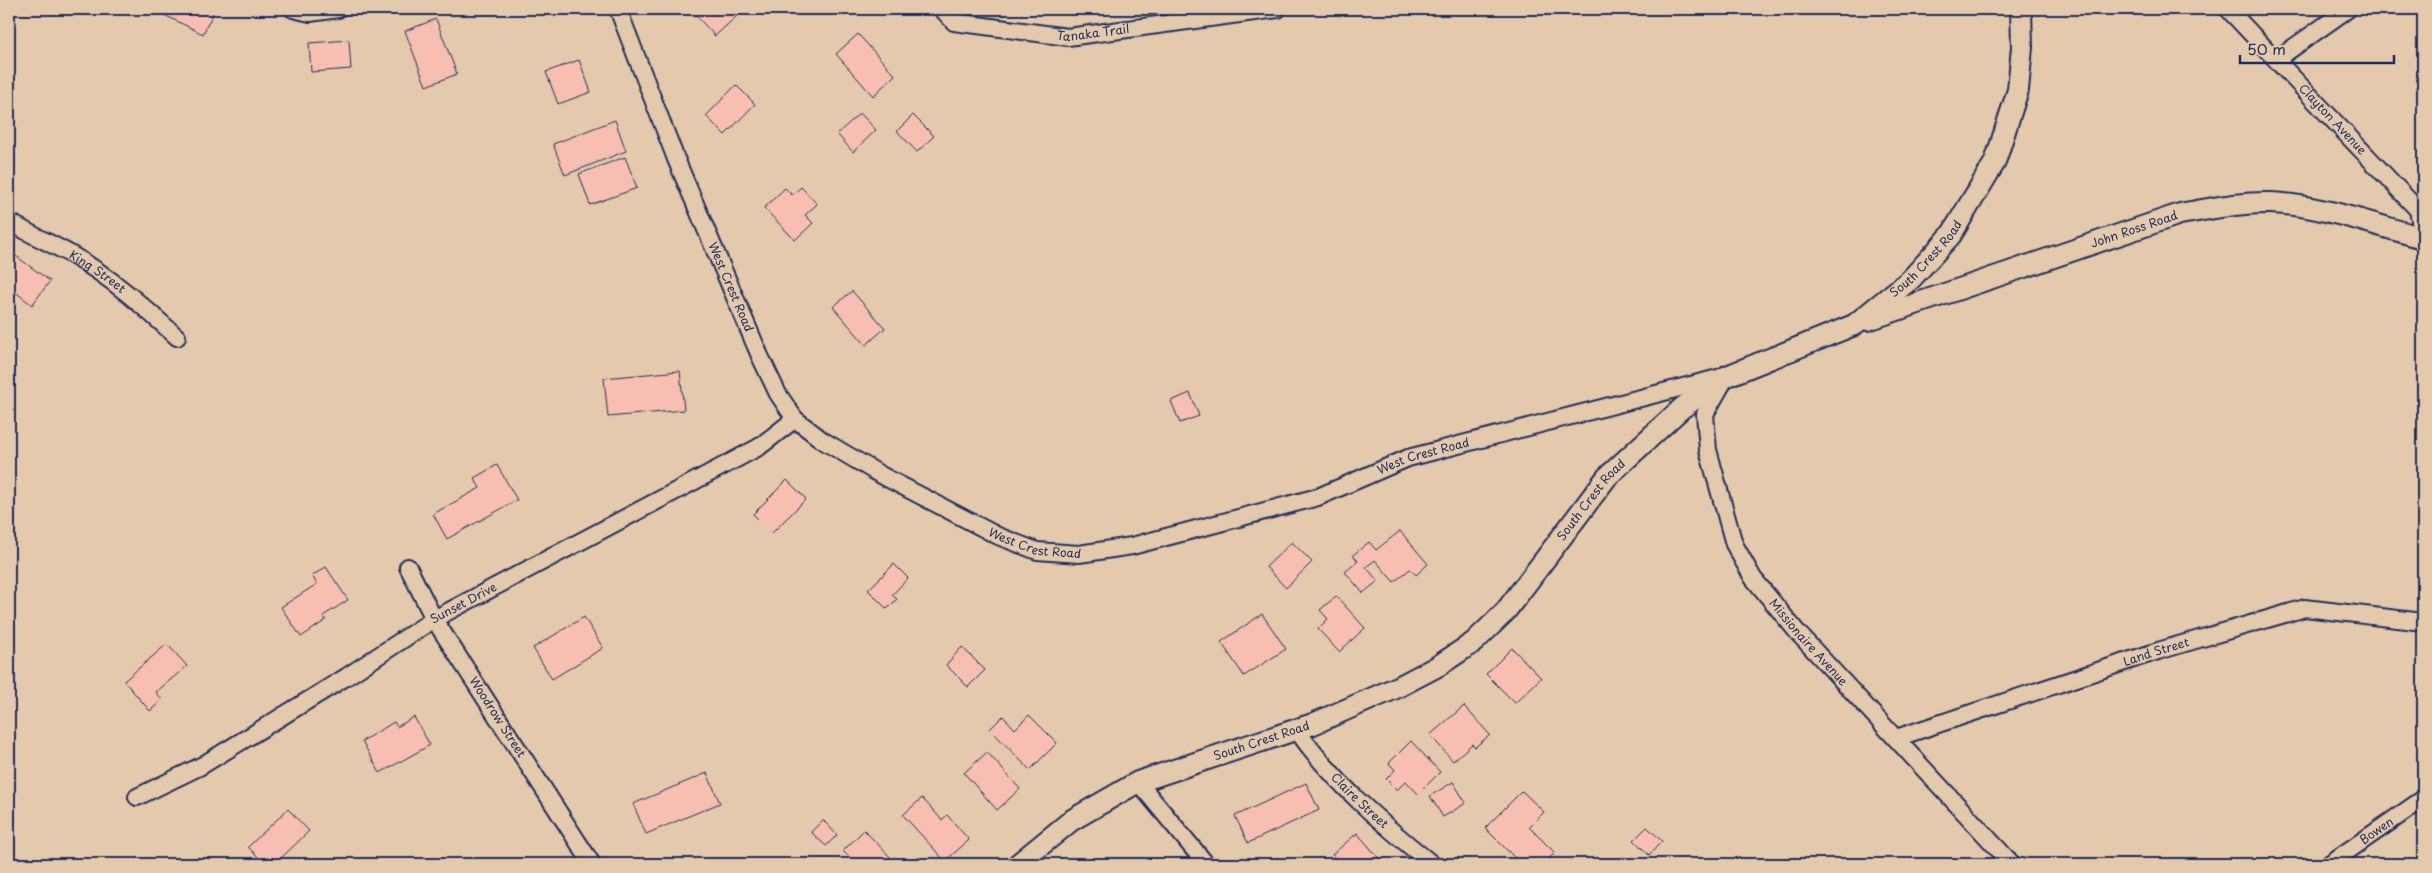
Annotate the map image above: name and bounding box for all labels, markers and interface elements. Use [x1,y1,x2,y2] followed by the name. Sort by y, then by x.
[1056,19,1130,45] street label: Tanaka Trail
[2240,32,2393,64] scale bar
[2247,37,2286,60] text: 50 m
[2295,79,2371,158] street label: Clayton Avenue
[2088,206,2180,252] street label: John Ross Road
[1885,216,1966,301] street label: South Crest Road
[704,239,759,334] street label: West Crest Road
[66,245,130,297] street label: King Street
[1374,433,1471,478] street label: West Crest Road
[1552,455,1629,544] street label: South Crest Road
[985,523,1082,562] street label: West Crest Road
[426,577,500,628] street label: Sunset Drive
[1765,594,1853,690] street label: Missionaire Avenue
[2121,632,2191,670] street label: Land Street
[465,673,531,761] street label: Woodrow Street
[1211,716,1312,764] street label: South Crest Road
[1327,768,1393,832] street label: Claire Street
[2356,812,2397,848] street label: Bowen

